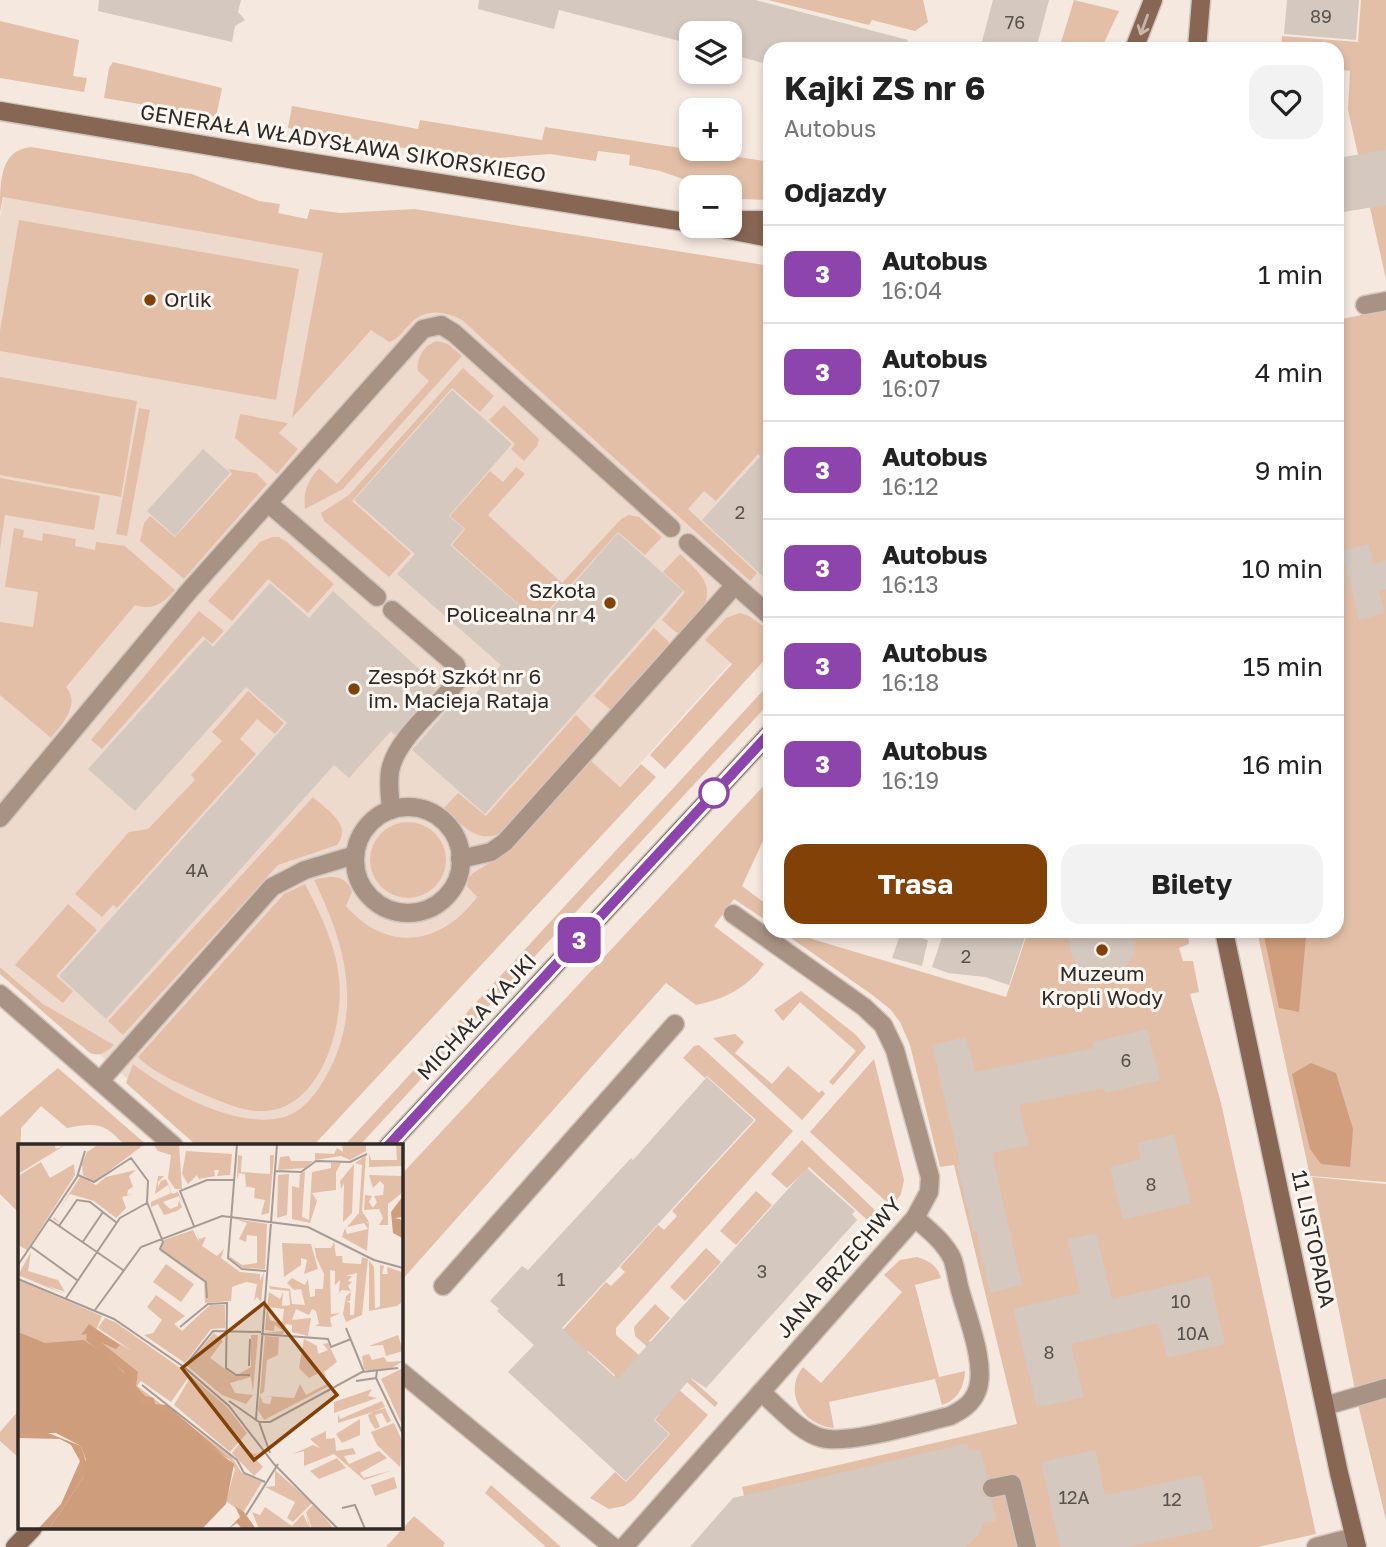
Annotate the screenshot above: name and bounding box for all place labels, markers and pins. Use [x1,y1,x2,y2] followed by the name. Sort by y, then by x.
[164,286,212,312] place label: Orlik
[142,292,158,308] marker: Orlik
[446,577,596,627] place label: Szkoła Policealna nr 4
[602,595,618,611] marker: Szkoła Policealna nr 4
[368,663,549,713] place label: Zespół Szkół nr 6 im. Macieja Rataja
[346,681,362,697] marker: Zespół Szkół nr 6 im. Macieja Rataja
[699,778,729,808] unlabelled marker
[1094,942,1110,958] marker: Muzeum Kropli Wody
[1041,960,1163,1010] place label: Muzeum Kropli Wody

